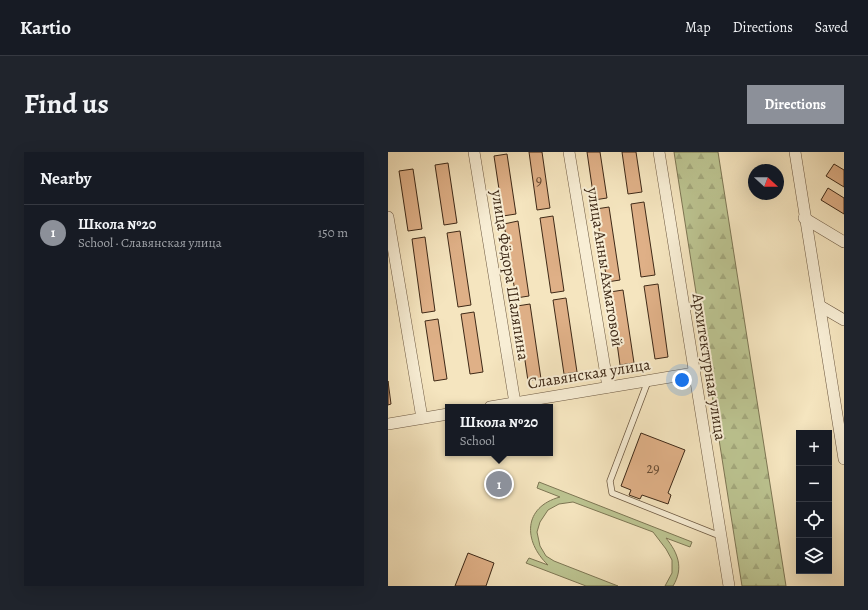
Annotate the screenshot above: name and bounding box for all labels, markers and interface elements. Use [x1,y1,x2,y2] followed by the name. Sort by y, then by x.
[20,15,71,41] text: Kartio
[685,18,711,37] text: Map
[733,18,793,37] text: Directions
[815,18,848,37] text: Saved
[24,85,109,123] text: Find us
[747,85,844,124] button: Directions
[748,164,784,200] north arrow
[40,167,91,190] text: Nearby
[536,171,542,190] house number: 9
[581,185,628,348] street label: улица Анны Ахматовой
[485,187,534,362] street label: улица Фёдора Шаляпина
[78,214,156,234] text: Школа №20
[51,224,55,241] text: 1
[318,224,348,241] text: 150 m
[78,234,222,251] text: School · Славянская улица
[686,291,732,443] street label: Архитектурная улица
[526,353,653,395] street label: Славянская улица
[672,370,692,390] your location
[445,404,553,456] popup
[460,412,538,432] text: Школа №20
[796,430,832,574] map controls
[796,430,832,466] button: +
[460,432,495,449] text: School
[646,459,660,478] house number: 29
[796,466,832,502] button: −
[486,469,512,499] pin: 1
[796,502,832,538] button: locate
[796,538,832,574] button: layers

